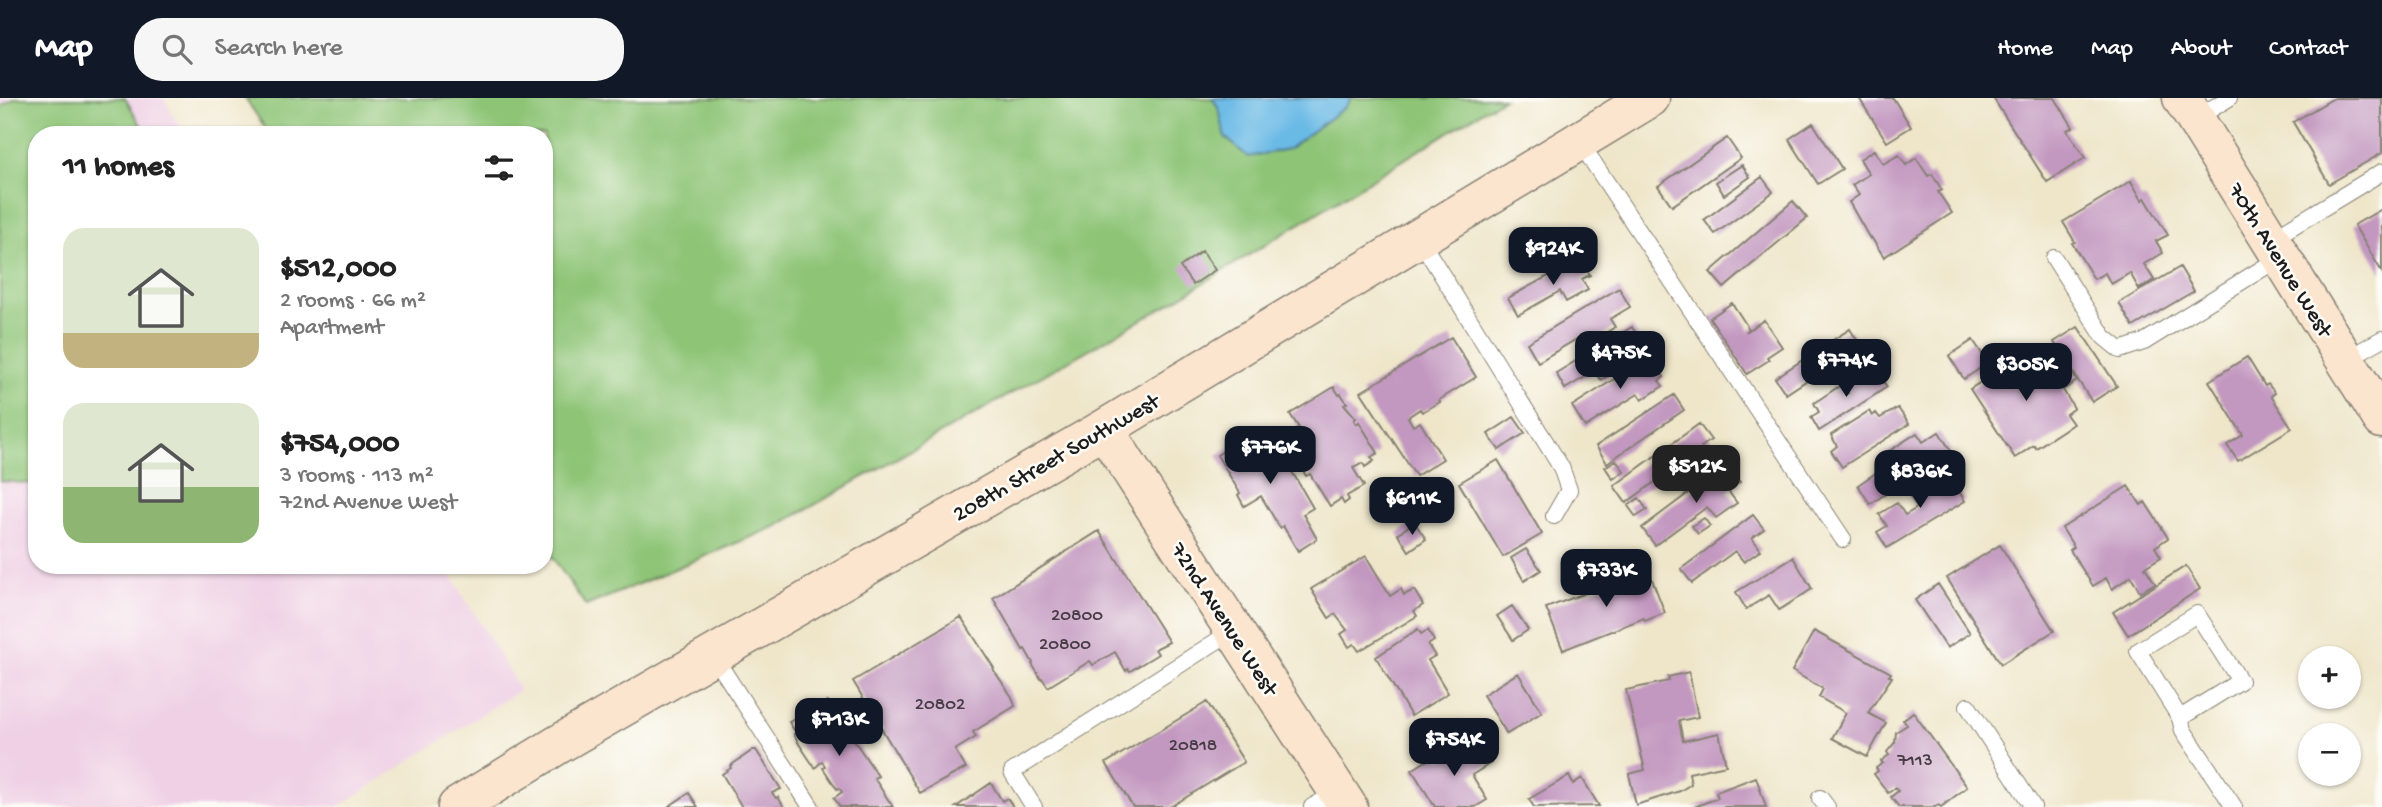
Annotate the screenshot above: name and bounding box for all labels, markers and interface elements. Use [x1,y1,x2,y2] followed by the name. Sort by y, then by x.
[134,18,624,81] search box
[35,30,92,68] text: Map
[158,30,196,68] icon: search
[214,34,343,65] text: Search here
[1997,35,2053,64] text: Home
[2091,35,2133,64] text: Map
[2171,35,2231,64] text: About
[2269,35,2347,64] text: Contact
[480,149,518,187] icon: filters
[63,151,174,186] text: 11 homes
[2220,178,2338,344] street label: 70th Avenue West
[1504,228,1602,287] pin: $924K
[1525,236,1581,263] text: $924K
[280,253,397,288] text: $512,000
[119,256,203,340] icon: home
[280,288,426,315] text: 2 rooms · 66 m²
[280,315,384,342] text: Apartment
[1571,331,1669,391] pin: $475K
[1591,340,1649,367] text: $475K
[1797,340,1895,399] pin: $774K
[1977,344,2075,403] pin: $305K
[1817,348,1875,375] text: $774K
[1996,352,2056,379] text: $305K
[949,388,1166,529] street label: 208th Street Southwest
[1221,426,1319,486] pin: $776K
[280,428,400,463] text: $754,000
[119,431,203,515] icon: home
[1241,435,1299,462] text: $776K
[1647,446,1745,505] pin: $512K
[1871,450,1969,510] pin: $836K
[1668,454,1724,481] text: $512K
[1890,459,1950,486] text: $836K
[280,463,434,490] text: 3 rooms · 113 m²
[1363,478,1461,537] pin: $611K
[1385,486,1439,513] text: $611K
[280,490,457,517] text: 72nd Avenue West
[1163,537,1283,703] street label: 72nd Avenue West
[1557,550,1655,609] pin: $733K
[1577,558,1635,585] text: $733K
[1051,605,1103,628] house number: 20800
[1039,634,1091,657] house number: 20800
[2298,646,2361,786] map controls
[2298,646,2361,709] button: +
[915,694,965,717] house number: 20802
[790,698,888,758] pin: $713K
[811,707,867,734] text: $713K
[1405,718,1503,778] pin: $754K
[2298,723,2361,786] button: −
[1425,727,1483,754] text: $754K
[1169,735,1217,758] house number: 20818
[1896,750,1933,773] house number: 7113

